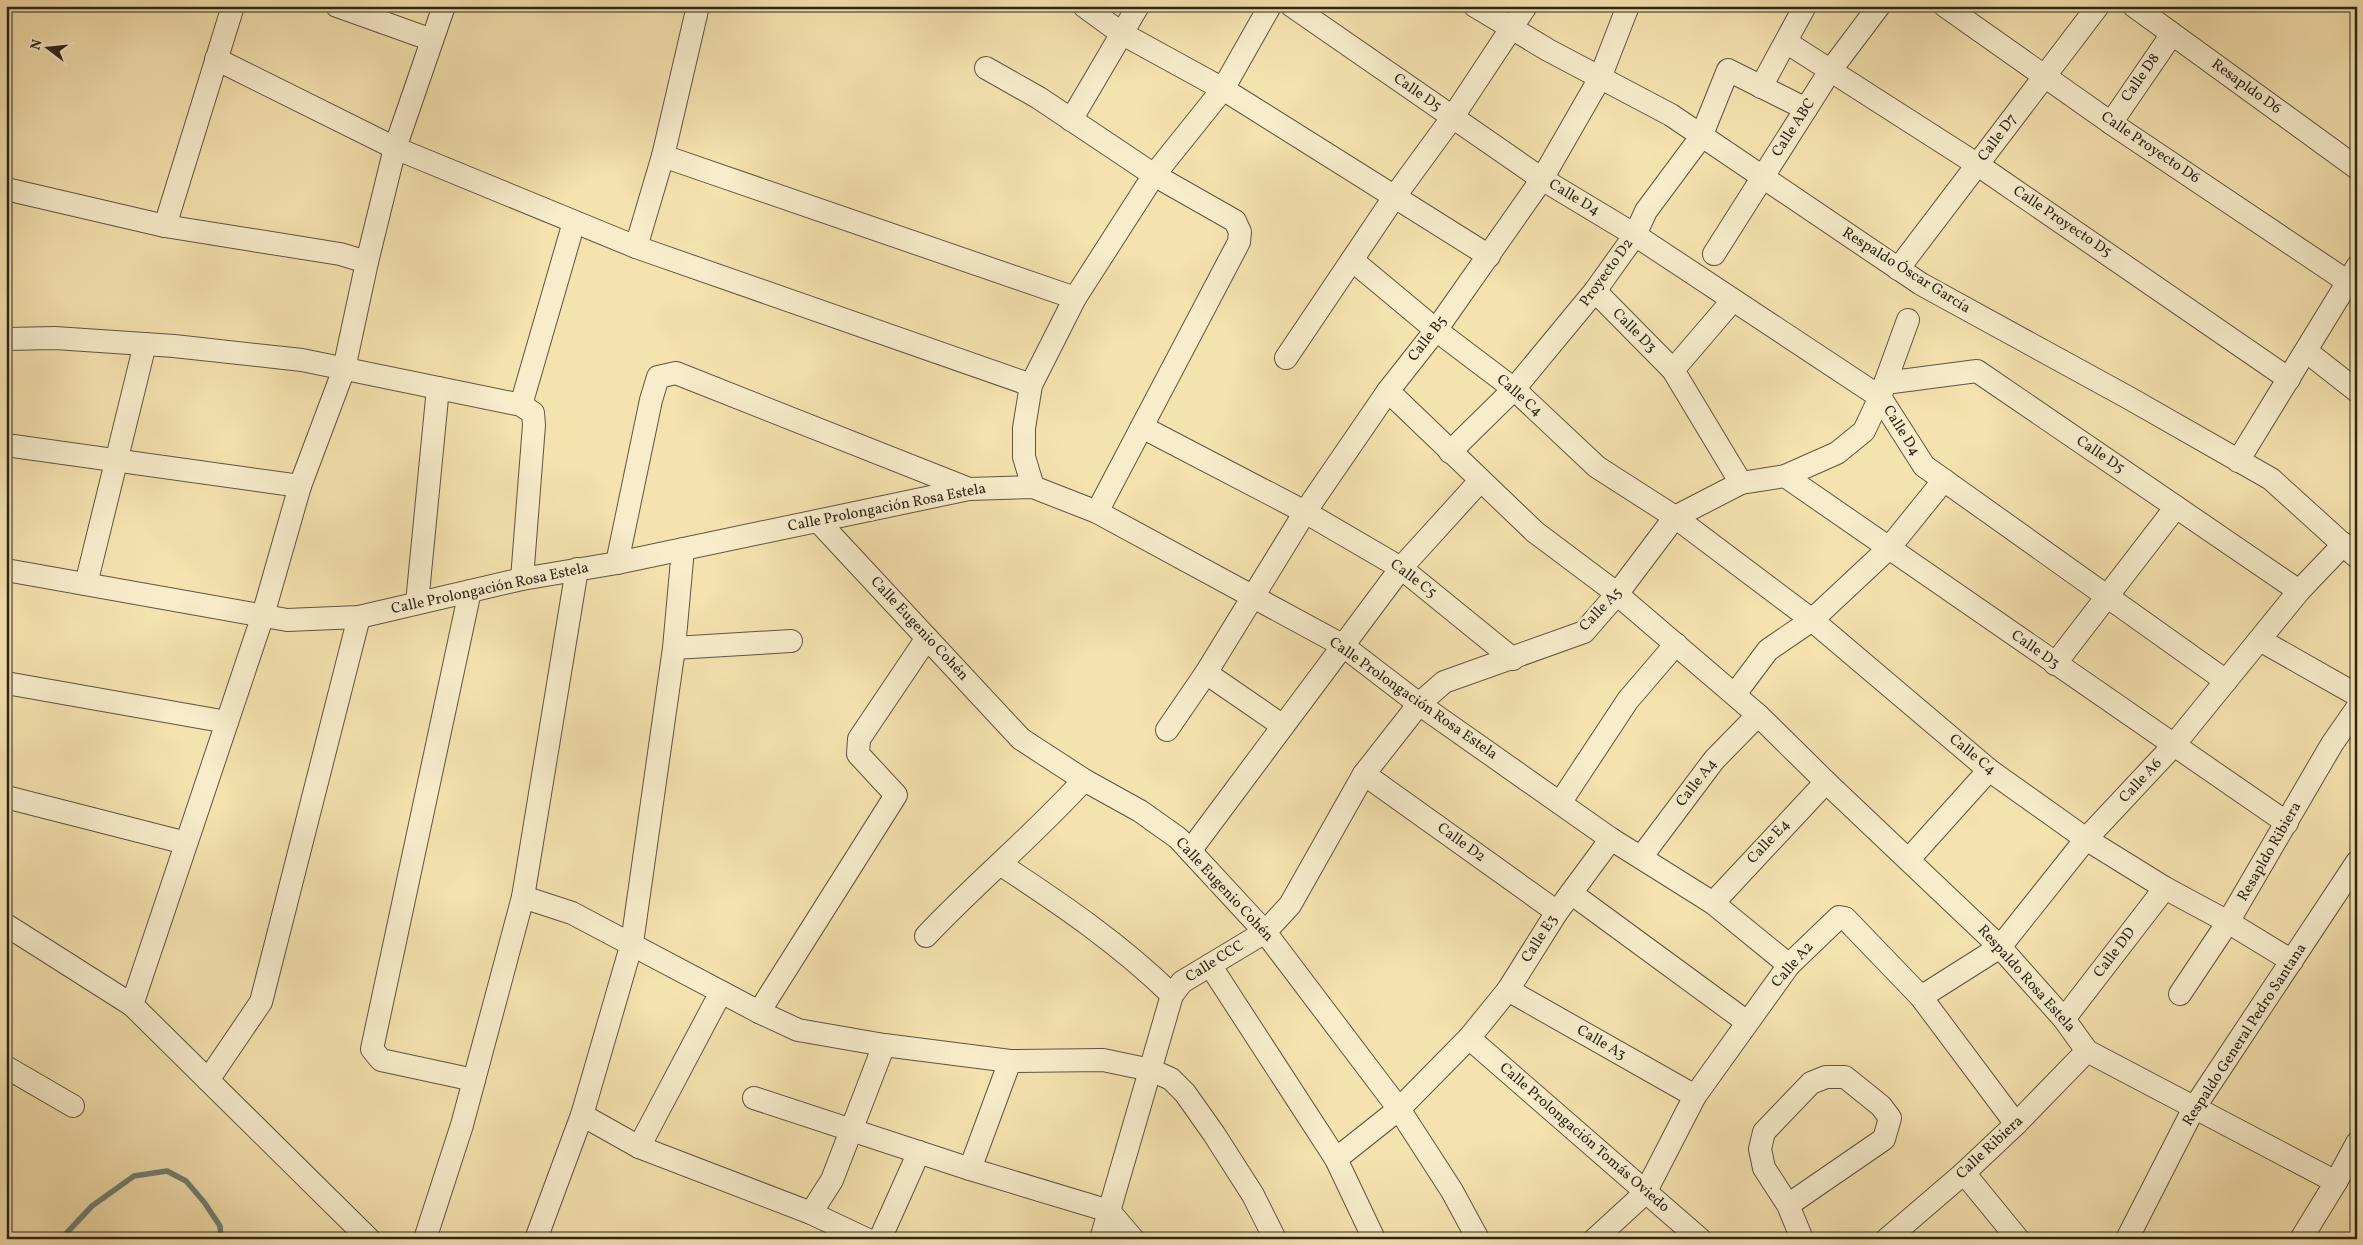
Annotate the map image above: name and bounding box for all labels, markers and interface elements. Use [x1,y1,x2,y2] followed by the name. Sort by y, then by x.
[22,22,72,72] north arrow
[26,37,47,52] text: N
[2117,49,2165,107] street label: Calle D8
[2207,54,2285,120] street label: Resapldo D6
[1389,69,1445,117] street label: Calle D5
[1767,94,1821,161] street label: Calle ABC
[2096,107,2204,189] street label: Calle Proyecto D6
[1973,110,2023,166] street label: Calle D7
[1544,175,1604,222] street label: Calle D4
[2008,181,2116,263] street label: Calle Proyecto D5
[1838,223,1974,319] street label: Respaldo Óscar García
[1575,235,1639,311] street label: Proyecto D2
[1607,304,1661,358] street label: Calle D3
[1403,312,1453,366] street label: Calle B5
[1491,370,1547,422] street label: Calle C4
[1877,402,1925,460] street label: Calle D4
[2072,431,2128,479] street label: Calle D5
[786,478,988,538] street label: Calle Prolongación Rosa Estela
[1385,555,1441,603] street label: Calle C5
[389,558,591,620] street label: Calle Prolongación Rosa Estela
[865,572,973,686] street label: Calle Eugenio Cohén
[1575,583,1627,637] street label: Calle A5
[2006,626,2064,674] street label: Calle D3
[1325,633,1501,765] street label: Calle Prolongación Rosa Estela
[1944,729,2000,781] street label: Calle C4
[1672,754,1722,811] street label: Calle A4
[2115,754,2167,808] street label: Calle A6
[2233,798,2307,906] street label: Resapldo Ribiera
[1743,815,1795,869] street label: Calle E4
[1432,818,1490,868] street label: Calle D2
[1170,833,1278,947] street label: Calle Eugenio Cohén
[1517,911,1563,967] street label: Calle E3
[1972,921,2080,1037] street label: Respaldo Rosa Estela
[2089,923,2141,983] street label: Calle DD
[1182,936,1248,988] street label: Calle CCC
[1767,937,1819,993] street label: Calle A2
[2178,940,2312,1130] street label: Respaldo General Pedro Santana
[1572,1020,1630,1066] street label: Calle A3
[1494,1058,1674,1218] street label: Calle Prolongación Tomás Oviedo
[1952,1111,2028,1185] street label: Calle Ribiera

